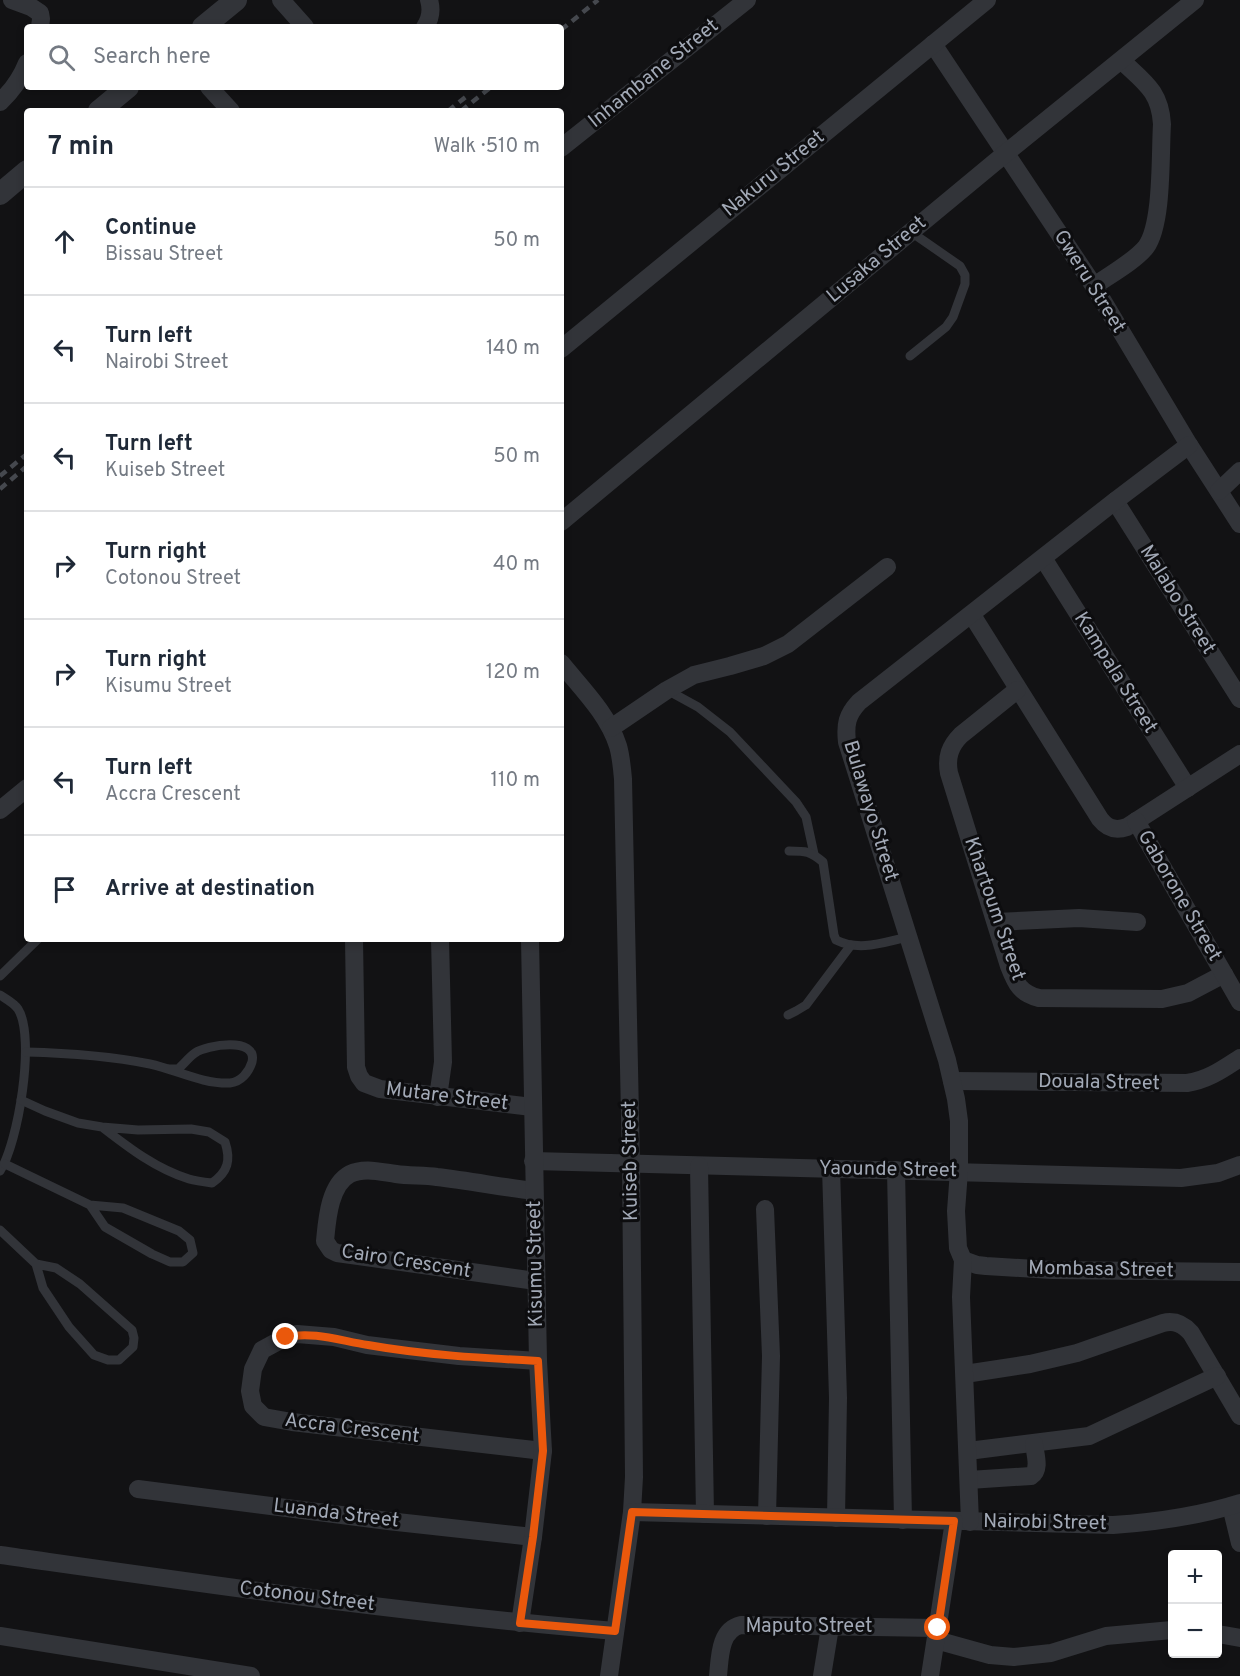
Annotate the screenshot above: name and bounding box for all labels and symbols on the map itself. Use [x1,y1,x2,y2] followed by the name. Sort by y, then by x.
[584,13,724,135] street label: Inhambane Street
[717,125,831,223] street label: Nakuru Street
[822,211,932,309] street label: Lusaka Street
[1047,225,1131,339] street label: Gweru Street
[1133,540,1221,660] street label: Malabo Street
[1067,607,1163,739] street label: Kampala Street
[836,737,904,885] street label: Bulawayo Street
[1131,826,1227,966] street label: Gaborone Street
[957,834,1031,984] street label: Khartoum Street
[1038,1069,1160,1097] street label: Douala Street
[384,1077,510,1117] street label: Mutare Street
[617,1101,645,1221] street label: Kuiseb Street
[819,1156,957,1184] street label: Yaounde Street
[522,1200,550,1328] street label: Kisumu Street
[339,1239,473,1285] street label: Cairo Crescent
[1028,1256,1174,1284] street label: Mombasa Street
[272,1323,298,1349] route end
[283,1408,421,1450] street label: Accra Crescent
[272,1493,400,1535] street label: Luanda Street
[983,1509,1107,1537] street label: Nairobi Street
[238,1576,376,1618] street label: Cotonou Street
[745,1614,873,1640] street label: Maputo Street
[924,1614,950,1640] route start

